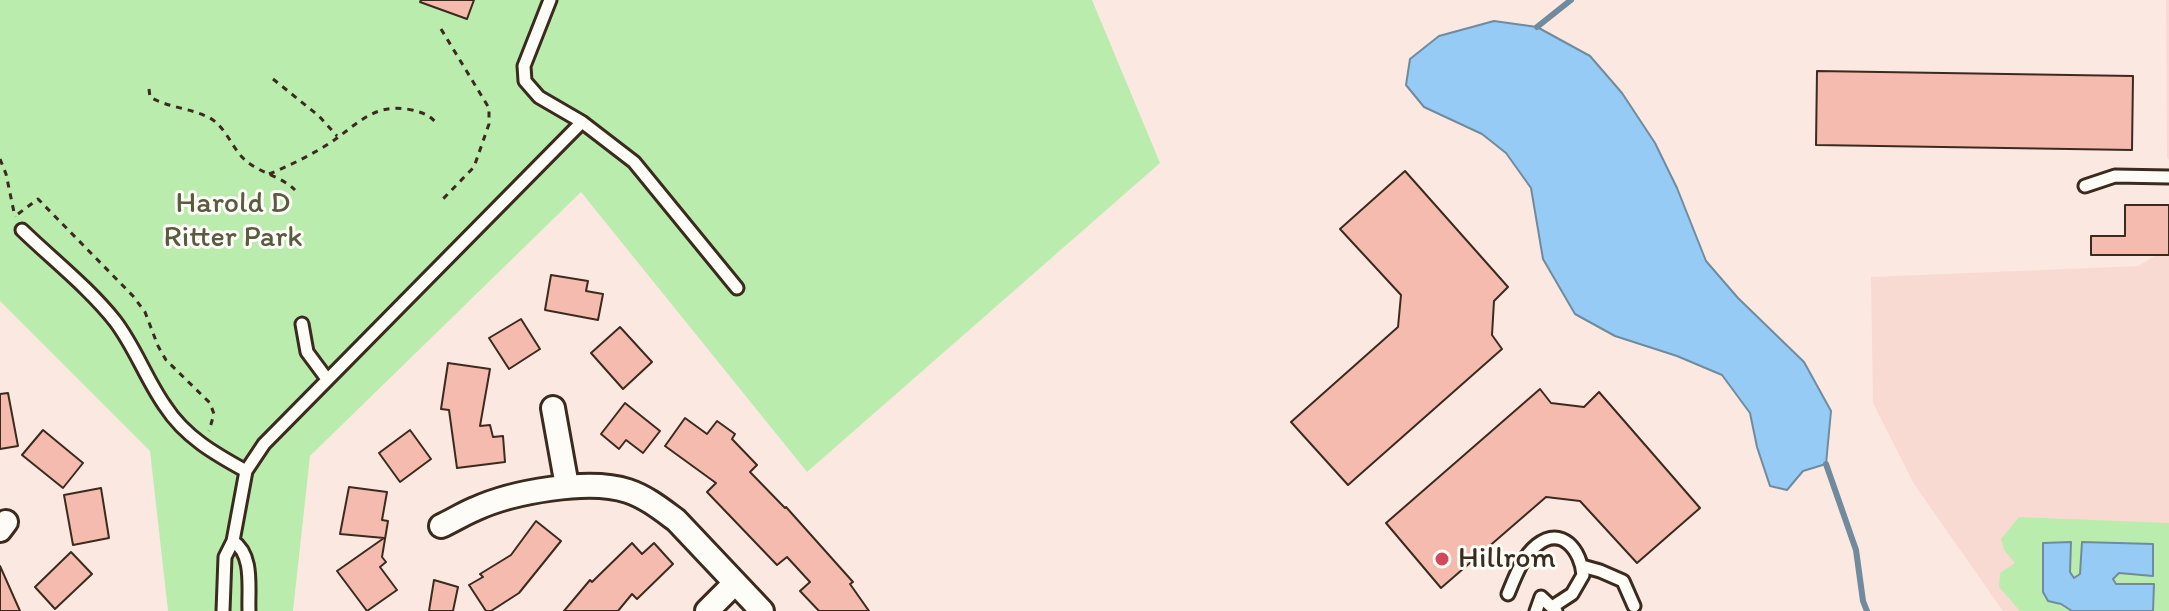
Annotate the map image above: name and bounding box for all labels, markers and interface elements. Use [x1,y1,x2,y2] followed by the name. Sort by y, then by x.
[163,186,303,256] park label: Harold D Ritter Park
[1458,541,1556,577] place label: Hillrom
[1433,550,1451,568] marker: Hillrom

